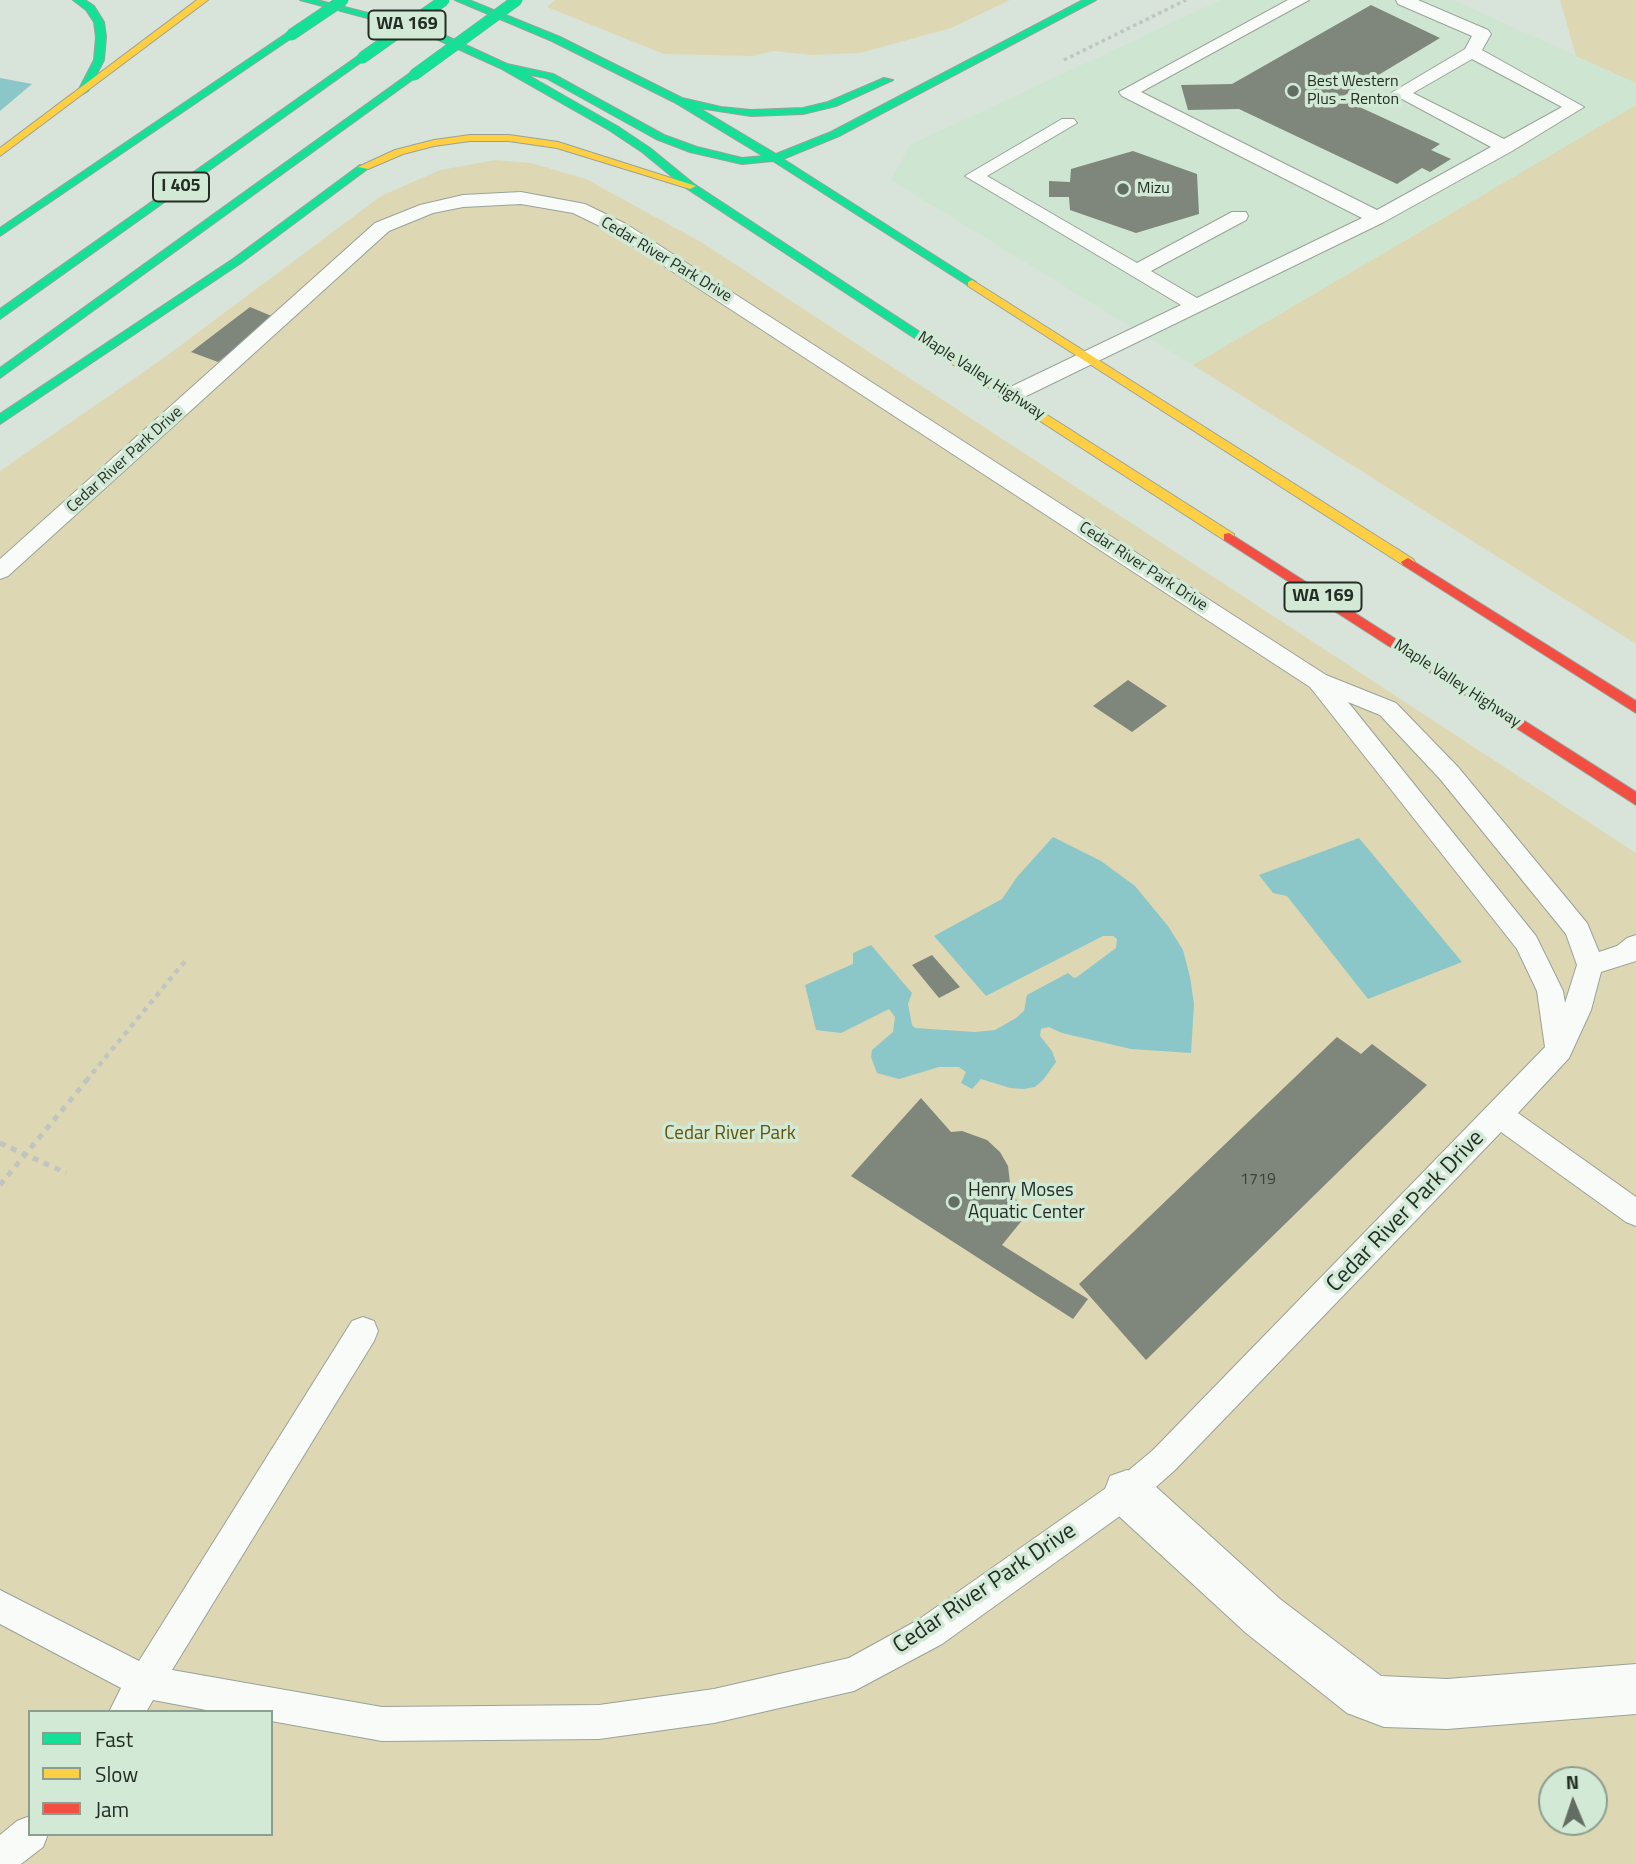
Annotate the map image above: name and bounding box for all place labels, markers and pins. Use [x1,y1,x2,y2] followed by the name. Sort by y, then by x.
[1307,72,1399,110] place label: Best Western Plus - Renton
[1285,83,1301,99] marker: Best Western Plus - Renton
[1137,179,1170,199] place label: Mizu
[1115,181,1131,197] marker: Mizu
[968,1180,1085,1224] place label: Henry Moses Aquatic Center
[946,1194,962,1210] marker: Henry Moses Aquatic Center

